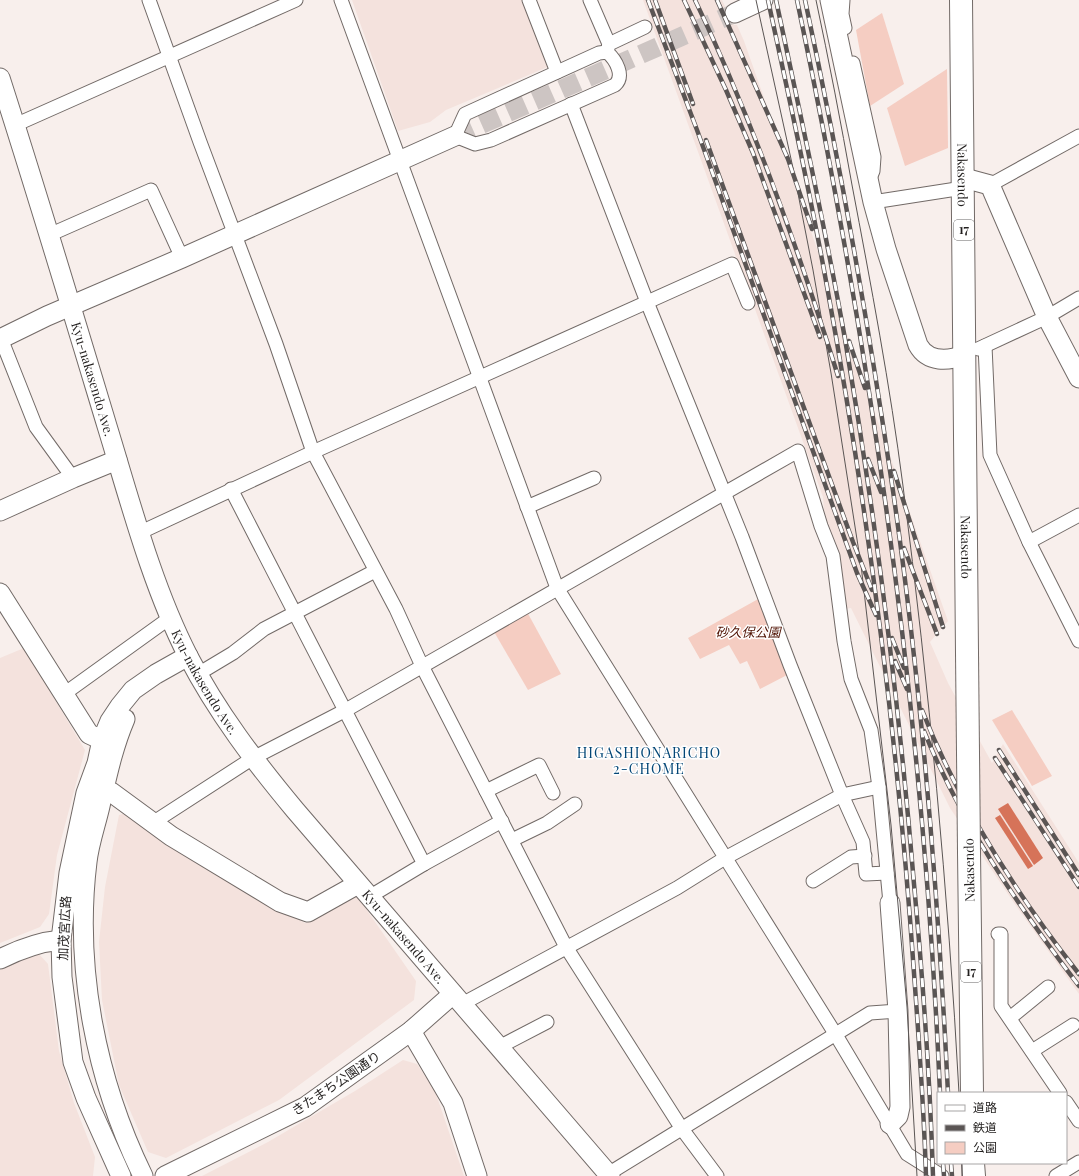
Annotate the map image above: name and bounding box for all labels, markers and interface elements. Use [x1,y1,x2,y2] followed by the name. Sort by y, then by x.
[954,143,972,207] street label: Nakasendo
[954,220,974,240] road number: 17
[68,320,119,438] street label: Kyu-nakasendo Ave.
[958,515,975,579] street label: Nakasendo
[715,623,782,640] park label: 砂久保公園
[168,627,242,737] street label: Kyu-nakasendo Ave.
[577,743,721,778] district label: HIGASHIONARICHO 2-CHOME
[959,838,978,902] street label: Nakasendo
[359,886,449,987] street label: Kyu-nakasendo Ave.
[53,895,74,961] street label: 加茂宮広路
[961,962,981,982] road number: 17
[288,1047,383,1119] street label: きたまち公園通り
[937,1092,1067,1164] legend
[973,1099,997,1115] text: 道路
[973,1119,997,1135] text: 鉄道
[973,1139,997,1155] text: 公園

